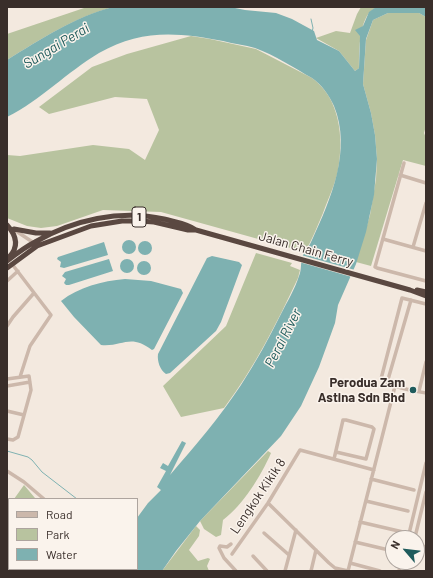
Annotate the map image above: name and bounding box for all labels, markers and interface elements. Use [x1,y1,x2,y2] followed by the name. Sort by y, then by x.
[20,20,92,72] water label: Sungai Perai
[132,207,146,227] road number: 1
[257,228,355,270] street label: Jalan Chain Ferry
[261,306,305,370] water label: Perai River
[318,375,405,406] place label: Perodua Zam Astina Sdn Bhd
[408,385,418,395] marker: Perodua Zam Astina Sdn Bhd
[227,455,289,537] street label: Lengkok Kikik 8
[8,498,138,570] legend
[46,507,73,521] text: Road
[46,527,70,541] text: Park
[385,530,425,570] north arrow
[387,538,402,551] text: N
[46,547,77,561] text: Water

